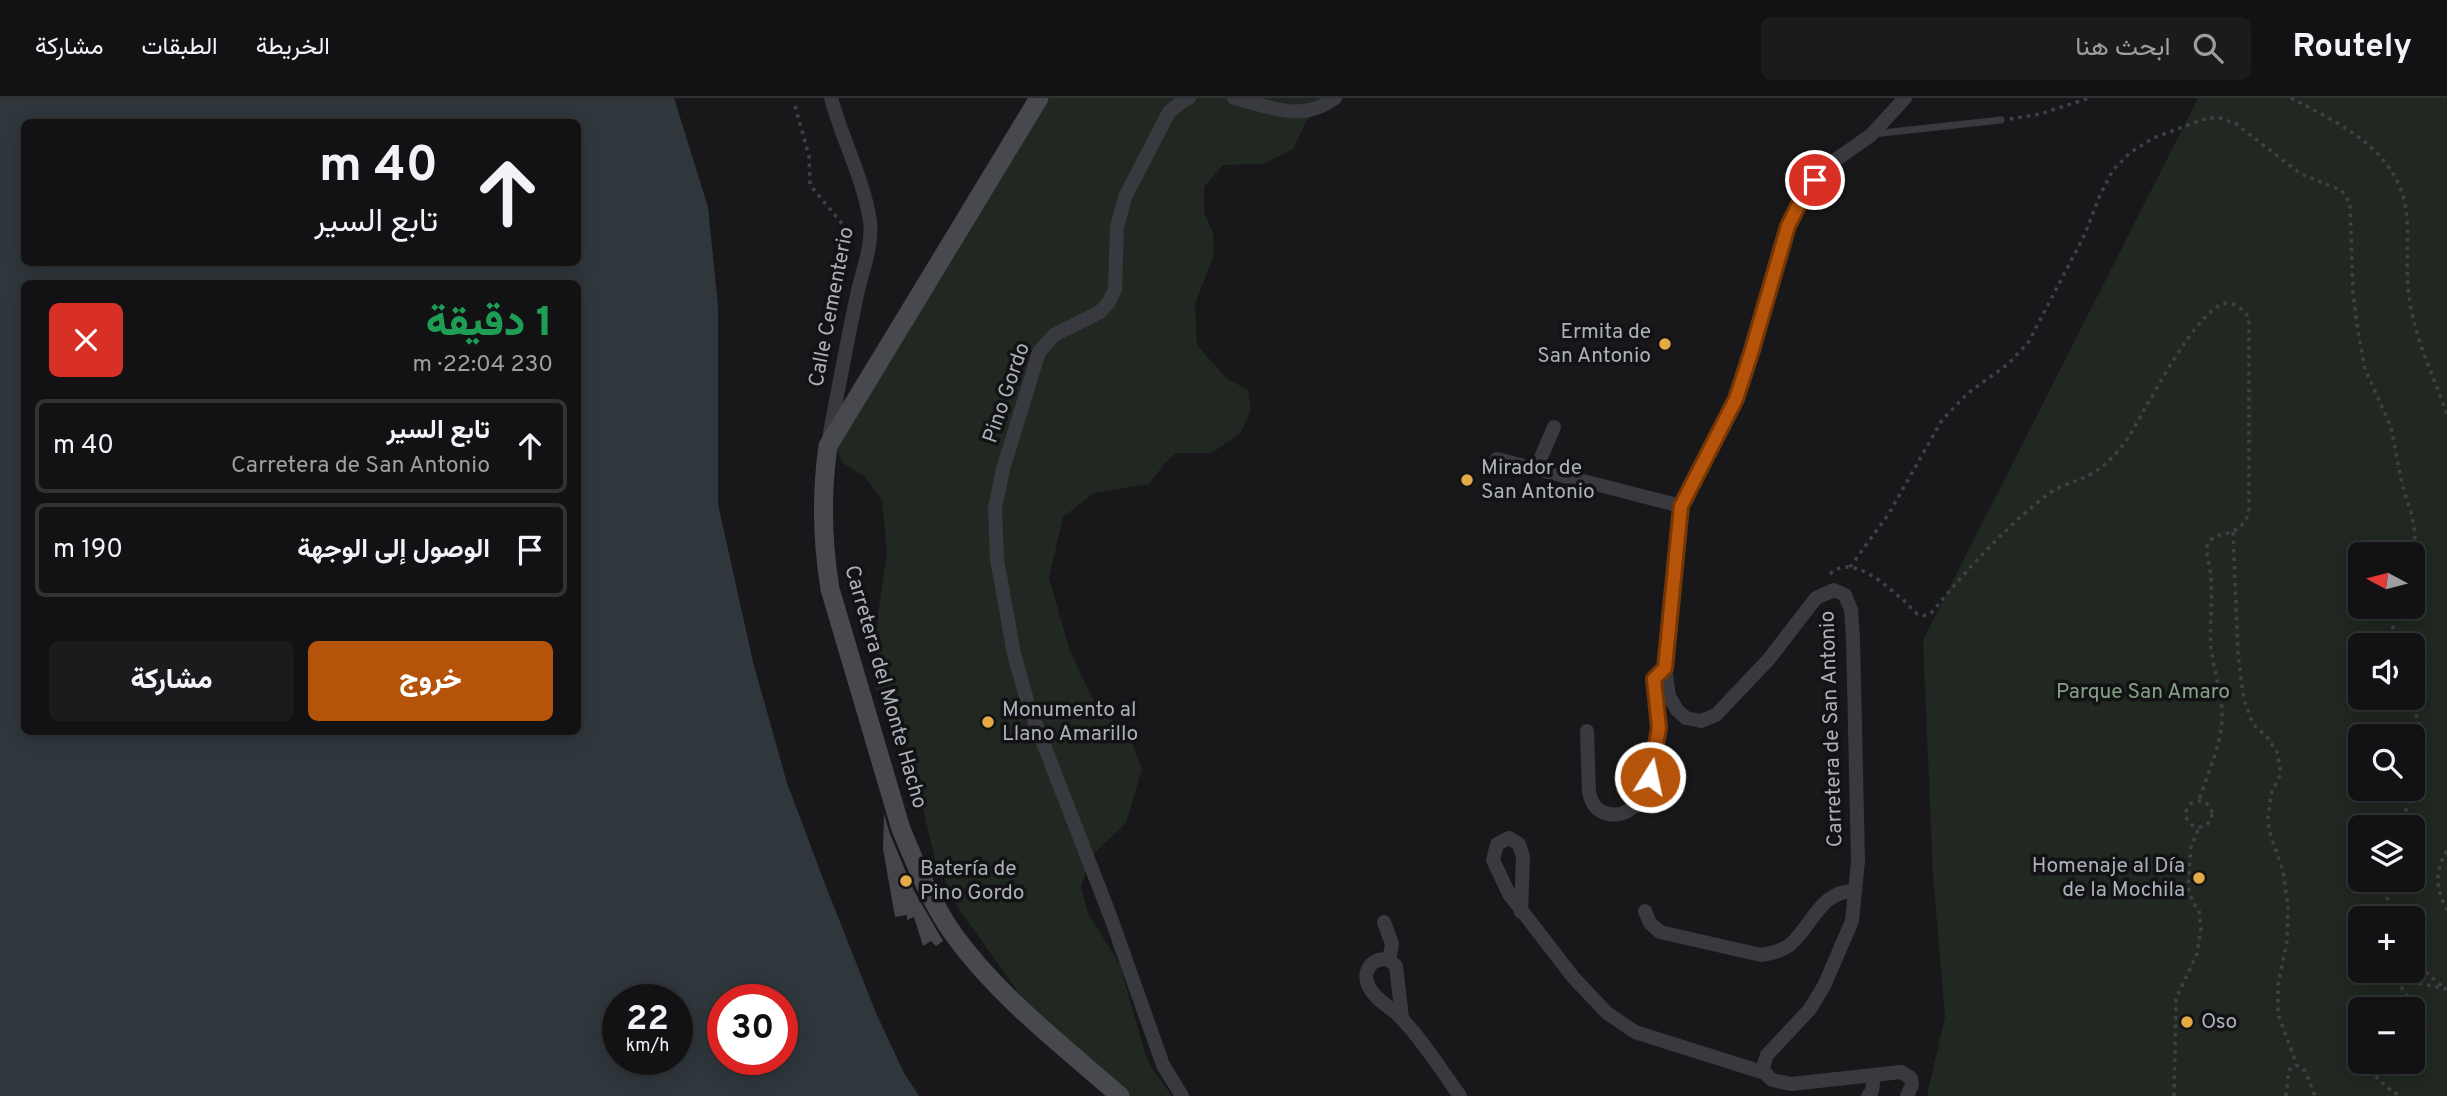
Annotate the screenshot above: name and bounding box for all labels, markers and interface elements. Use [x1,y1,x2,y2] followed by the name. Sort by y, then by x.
[1761,17,2251,80] search box
[2293,27,2412,69] text: Routely
[2189,29,2227,67] icon: search
[2075,32,2171,65] text: ابحث هنا
[35,33,103,63] text: مشاركة
[141,33,218,63] text: الطبقات
[256,33,330,63] text: الخريطة
[319,137,438,199] text: 40 m
[462,147,553,238] icon: ahead
[1785,150,1845,210] pin
[1796,161,1834,199] icon: arrive
[314,203,438,243] text: تابع السير
[803,225,861,389] street label: Calle Cementerio
[426,298,553,351] text: 1 دقيقة
[49,303,123,377] button: close
[1537,319,1651,370] place label: Ermita de San Antonio
[1657,336,1673,352] marker: Ermita de San Antonio
[977,339,1037,447] street label: Pino Gordo
[412,351,553,380] text: 230 m · 22:04
[387,415,490,448] text: تابع السير
[511,427,549,465] icon: ahead
[53,430,114,463] text: 40 m
[231,452,490,481] text: Carretera de San Antonio
[1481,455,1595,506] place label: Mirador de San Antonio
[1459,472,1475,488] marker: Mirador de San Antonio
[511,531,549,569] icon: arrive
[53,534,123,567] text: 190 m
[297,534,490,567] text: الوصول إلى الوجهة
[2348,542,2426,620] north arrow
[2348,542,2425,1074] map controls
[837,562,933,812] street label: Carretera del Monte Hacho
[1814,610,1850,848] street label: Carretera de San Antonio
[2348,633,2425,710] button: sound
[49,641,294,721] button: مشاركة
[308,641,553,721] button: خروج
[2056,679,2230,706] park label: Parque San Amaro
[1002,697,1138,748] place label: Monumento al Llano Amarillo
[980,714,996,730] marker: Monumento al Llano Amarillo
[2348,724,2425,801] button: search
[1613,740,1687,814] position arrow
[2348,815,2425,892] button: layers
[2032,853,2185,904] place label: Homenaje al Día de la Mochila
[920,856,1025,907] place label: Batería de Pino Gordo
[2191,870,2207,886] marker: Homenaje al Día de la Mochila
[898,873,914,889] marker: Batería de Pino Gordo
[2348,906,2425,983] button: +
[707,984,798,1075] speed limit sign: 30
[2348,997,2425,1074] button: −
[626,998,669,1042] text: 22
[2201,1009,2237,1036] place label: Oso
[2179,1014,2195,1030] marker: Oso
[626,1035,669,1058] text: km/h

